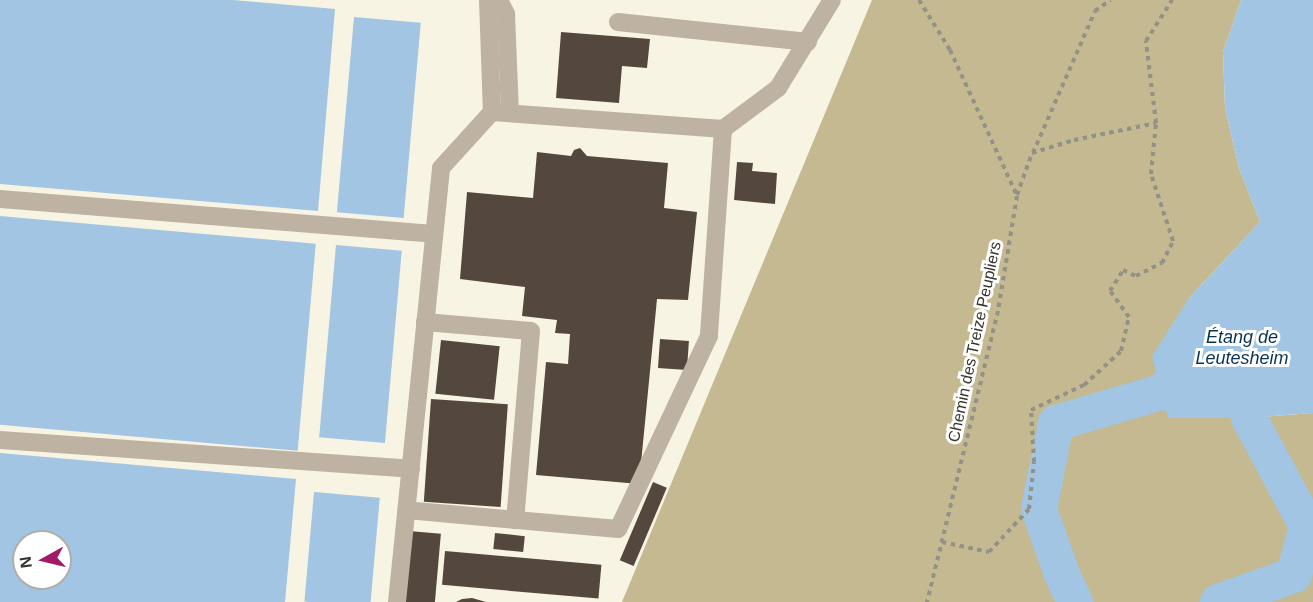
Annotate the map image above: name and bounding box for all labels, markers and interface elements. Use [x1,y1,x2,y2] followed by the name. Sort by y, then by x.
[944,240,1006,444] street label: Chemin des Treize Peupliers
[1195,327,1289,370] water label: Étang de Leutesheim
[12,530,72,590] north arrow
[16,555,35,569] text: N

